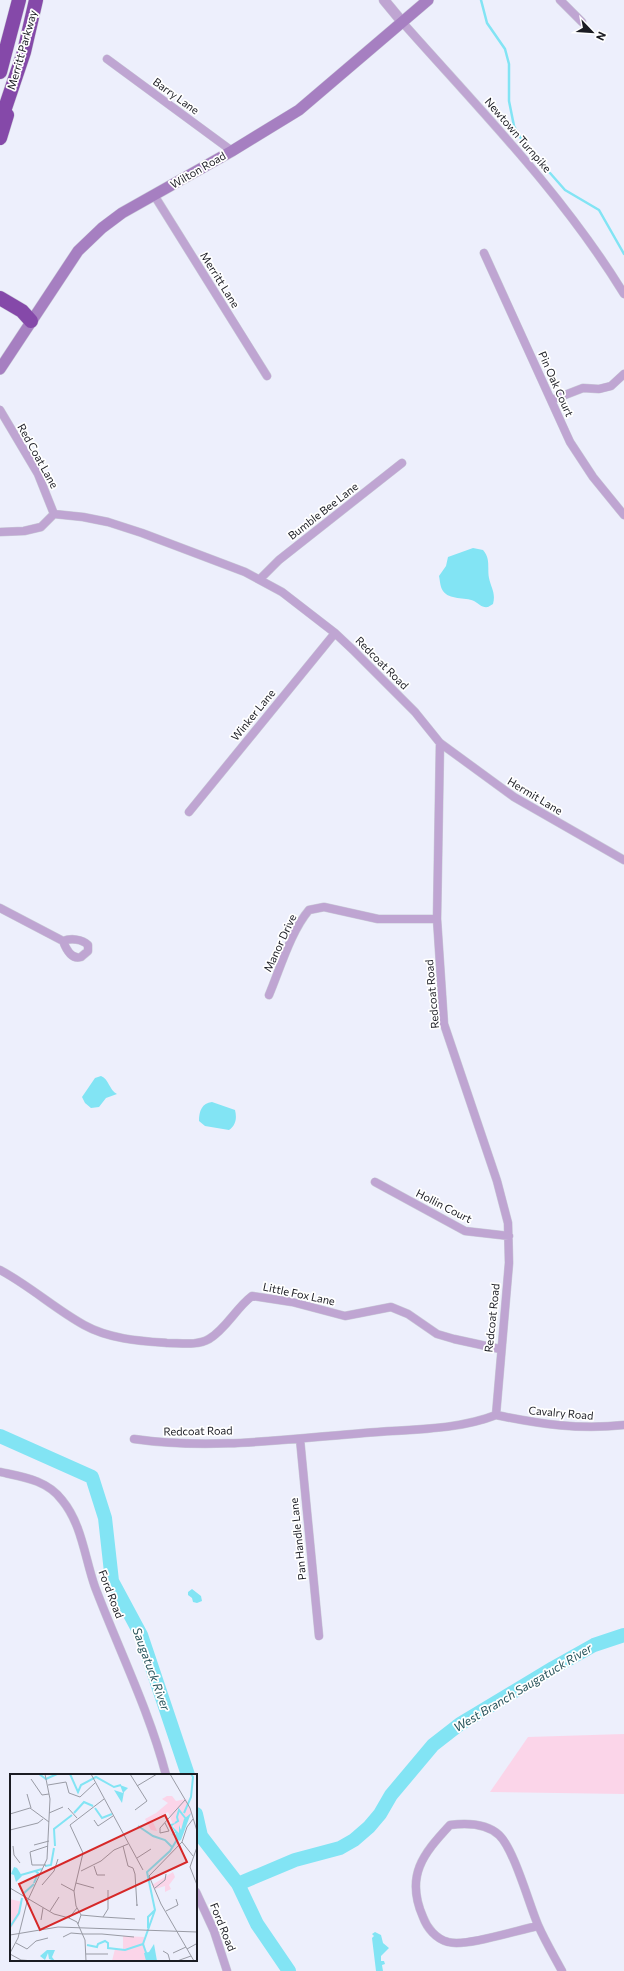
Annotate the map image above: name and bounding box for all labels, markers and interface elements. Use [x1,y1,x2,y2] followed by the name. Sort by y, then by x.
[4,8,39,91] street label: Merritt Parkway
[572,12,612,52] north arrow
[594,30,609,43] text: N
[151,75,202,117] street label: Barry Lane
[482,95,554,175] street label: Newtown Turnpike
[168,148,228,191] street label: Wilton Road
[198,249,243,310] street label: Merritt Lane
[536,349,577,419] street label: Pin Oak Court
[15,421,62,491] street label: Red Coat Lane
[285,479,360,542] street label: Bumble Bee Lane
[353,634,411,692] street label: Redcoat Road
[228,686,277,743] street label: Winker Lane
[505,774,565,817] street label: Hermit Lane
[261,912,299,974] street label: Manor Drive
[422,959,441,1029] street label: Redcoat Road
[414,1186,475,1225] street label: Hollin Court
[262,1280,337,1308] street label: Little Fox Lane
[481,1283,502,1353] street label: Redcoat Road
[528,1403,594,1422] street label: Cavalry Road
[163,1423,233,1438] street label: Redcoat Road
[287,1497,308,1581] street label: Pan Handle Lane
[96,1568,127,1620] street label: Ford Road
[130,1625,174,1713] water label: Saugatuck River
[451,1640,595,1734] water label: West Branch Saugatuck River
[10,1774,197,1961] inset map
[208,1901,239,1953] street label: Ford Road

